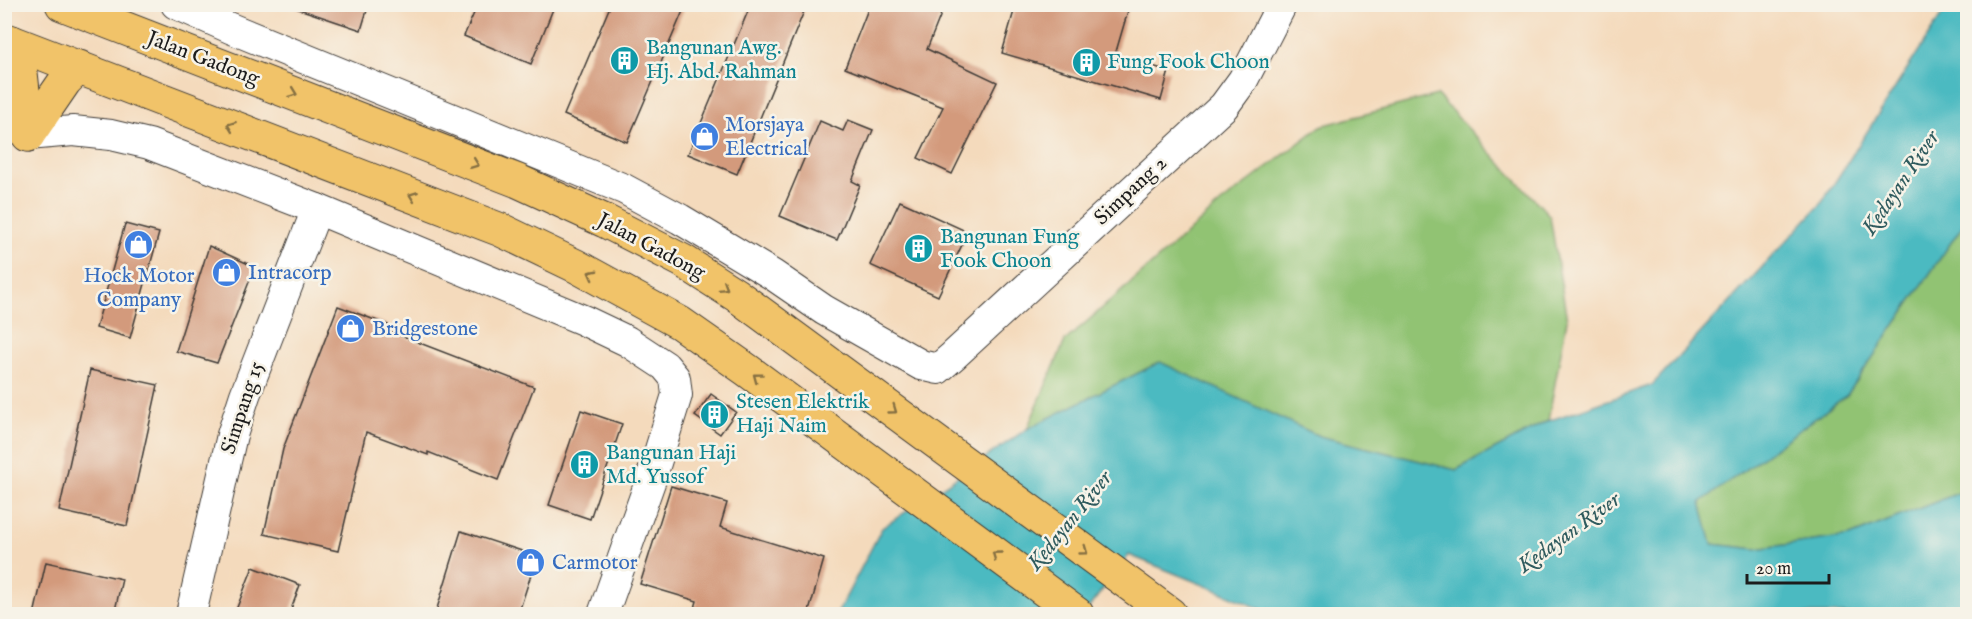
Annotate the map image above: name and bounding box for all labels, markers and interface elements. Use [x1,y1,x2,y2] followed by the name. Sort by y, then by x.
[141,24,264,93] street label: Jalan Gadong
[646,35,797,86] place label: Bangunan Awg. Hj. Abd. Rahman
[609,44,641,76] building icon: Bangunan Awg. Hj. Abd. Rahman
[1070,46,1102,78] building icon: Fung Fook Choon
[1107,49,1270,76] place label: Fung Fook Choon
[287,86,298,99] one-way arrow
[725,112,808,163] place label: Morsjaya Electrical
[226,121,237,133] one-way arrow
[688,121,720,153] shop icon: Morsjaya Electrical
[1855,124,1947,242] water label: Kedayan River
[1089,150,1173,232] street label: Simpang 2
[468,157,479,169] one-way arrow
[408,191,419,203] one-way arrow
[591,206,710,287] street label: Jalan Gadong
[940,224,1080,275] place label: Bangunan Fung Fook Choon
[123,229,155,261] shop icon: Hock Motor Company
[903,233,935,265] building icon: Bangunan Fung Fook Choon
[211,257,243,289] shop icon: Intracorp
[248,260,332,287] place label: Intracorp
[84,263,195,314] place label: Hock Motor Company
[587,270,598,281] one-way arrow
[718,280,728,292] one-way arrow
[335,313,367,345] shop icon: Bridgestone
[372,316,478,343] place label: Bridgestone
[215,358,271,458] street label: Simpang 15
[752,374,763,385] one-way arrow
[736,389,870,440] place label: Stesen Elektrik Haji Naim
[699,398,731,430] building icon: Stesen Elektrik Haji Naim
[887,403,898,414] one-way arrow
[606,440,736,491] place label: Bangunan Haji Md. Yussof
[569,449,601,481] building icon: Bangunan Haji Md. Yussof
[1021,464,1120,577] water label: Kedayan River
[1511,485,1627,580] water label: Kedayan River
[1077,544,1088,555] one-way arrow
[515,547,547,579] shop icon: Carmotor
[1747,547,1830,585] scale bar
[552,550,638,577] place label: Carmotor
[991,551,1002,562] one-way arrow
[1756,558,1791,581] text: 20 m

